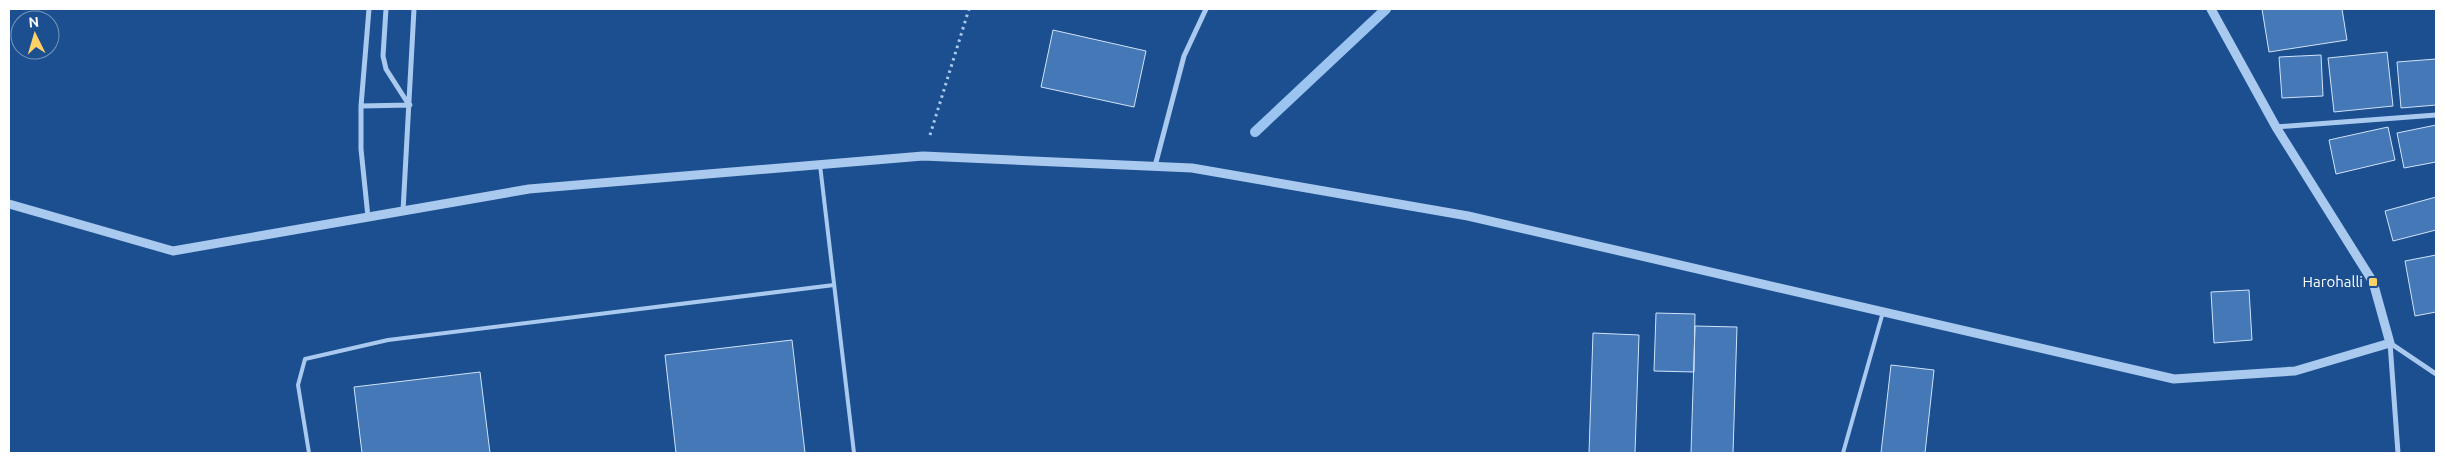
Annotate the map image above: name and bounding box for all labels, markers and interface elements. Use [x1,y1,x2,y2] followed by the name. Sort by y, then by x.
[10,10,60,60] north arrow
[28,14,40,30] text: N
[2303,273,2363,290] place label: Harohalli
[2367,276,2379,288] marker: Harohalli

